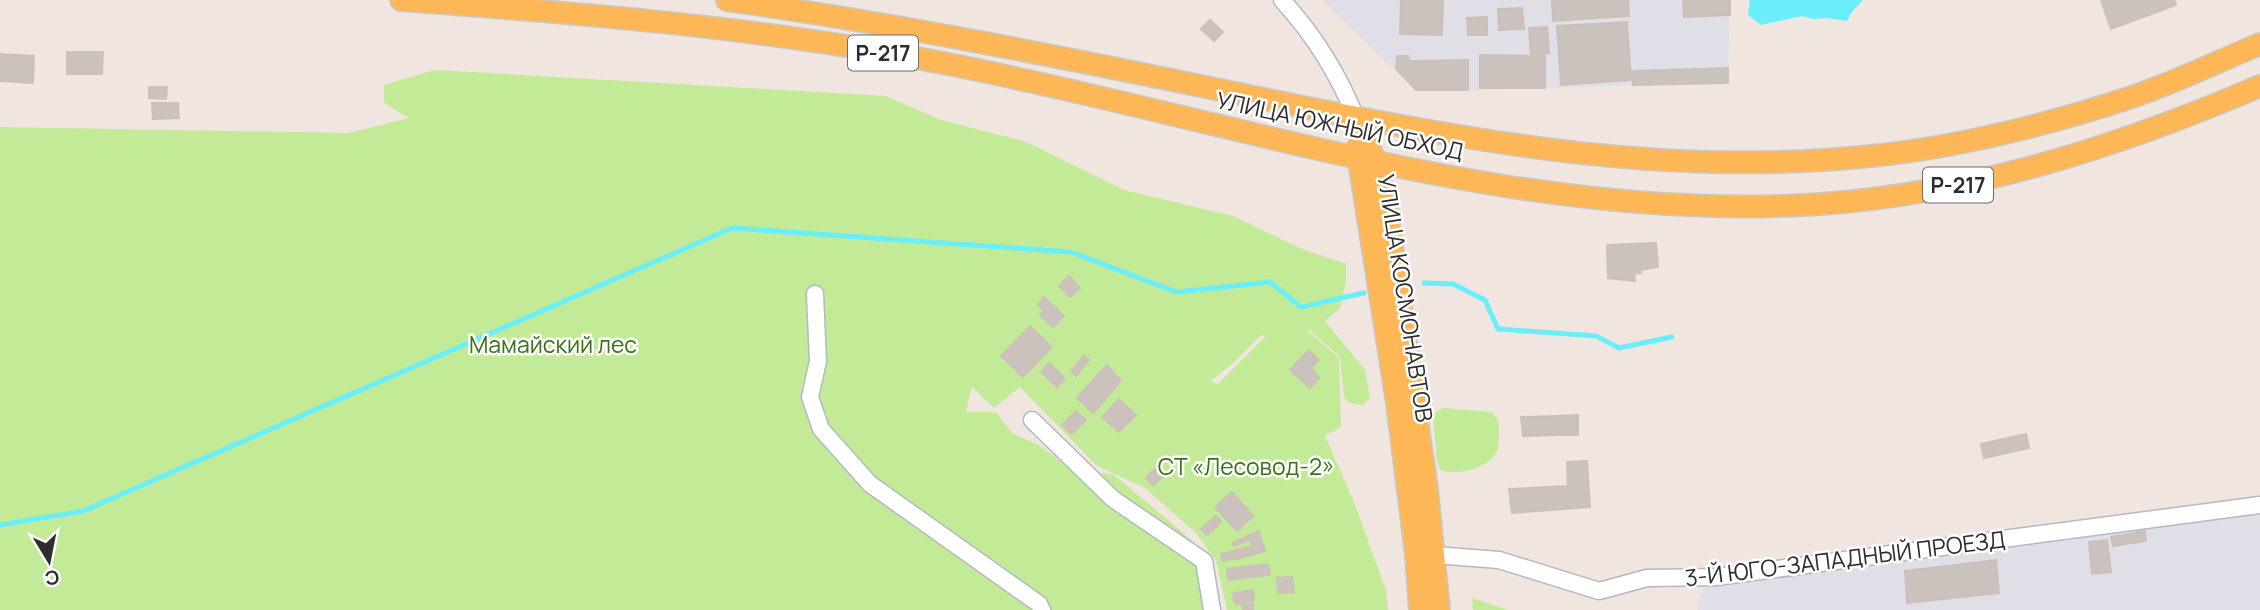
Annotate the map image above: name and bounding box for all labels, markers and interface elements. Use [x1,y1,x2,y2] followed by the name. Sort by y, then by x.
[848,36,918,70] road number: Р-217
[1214,83,1466,167] street label: УЛИЦА ЮЖНЫЙ ОБХОД
[1923,168,1993,202] road number: Р-217
[1371,172,1441,424] street label: УЛИЦА КОСМОНАВТОВ
[469,328,637,360] park label: Мамайский лес
[1158,450,1334,482] park label: СТ «Лесовод-2»
[1683,522,2007,594] street label: 3-Й ЮГО-ЗАПАДНЫЙ ПРОЕЗД
[14,526,84,596] north arrow
[43,564,61,592] text: С

